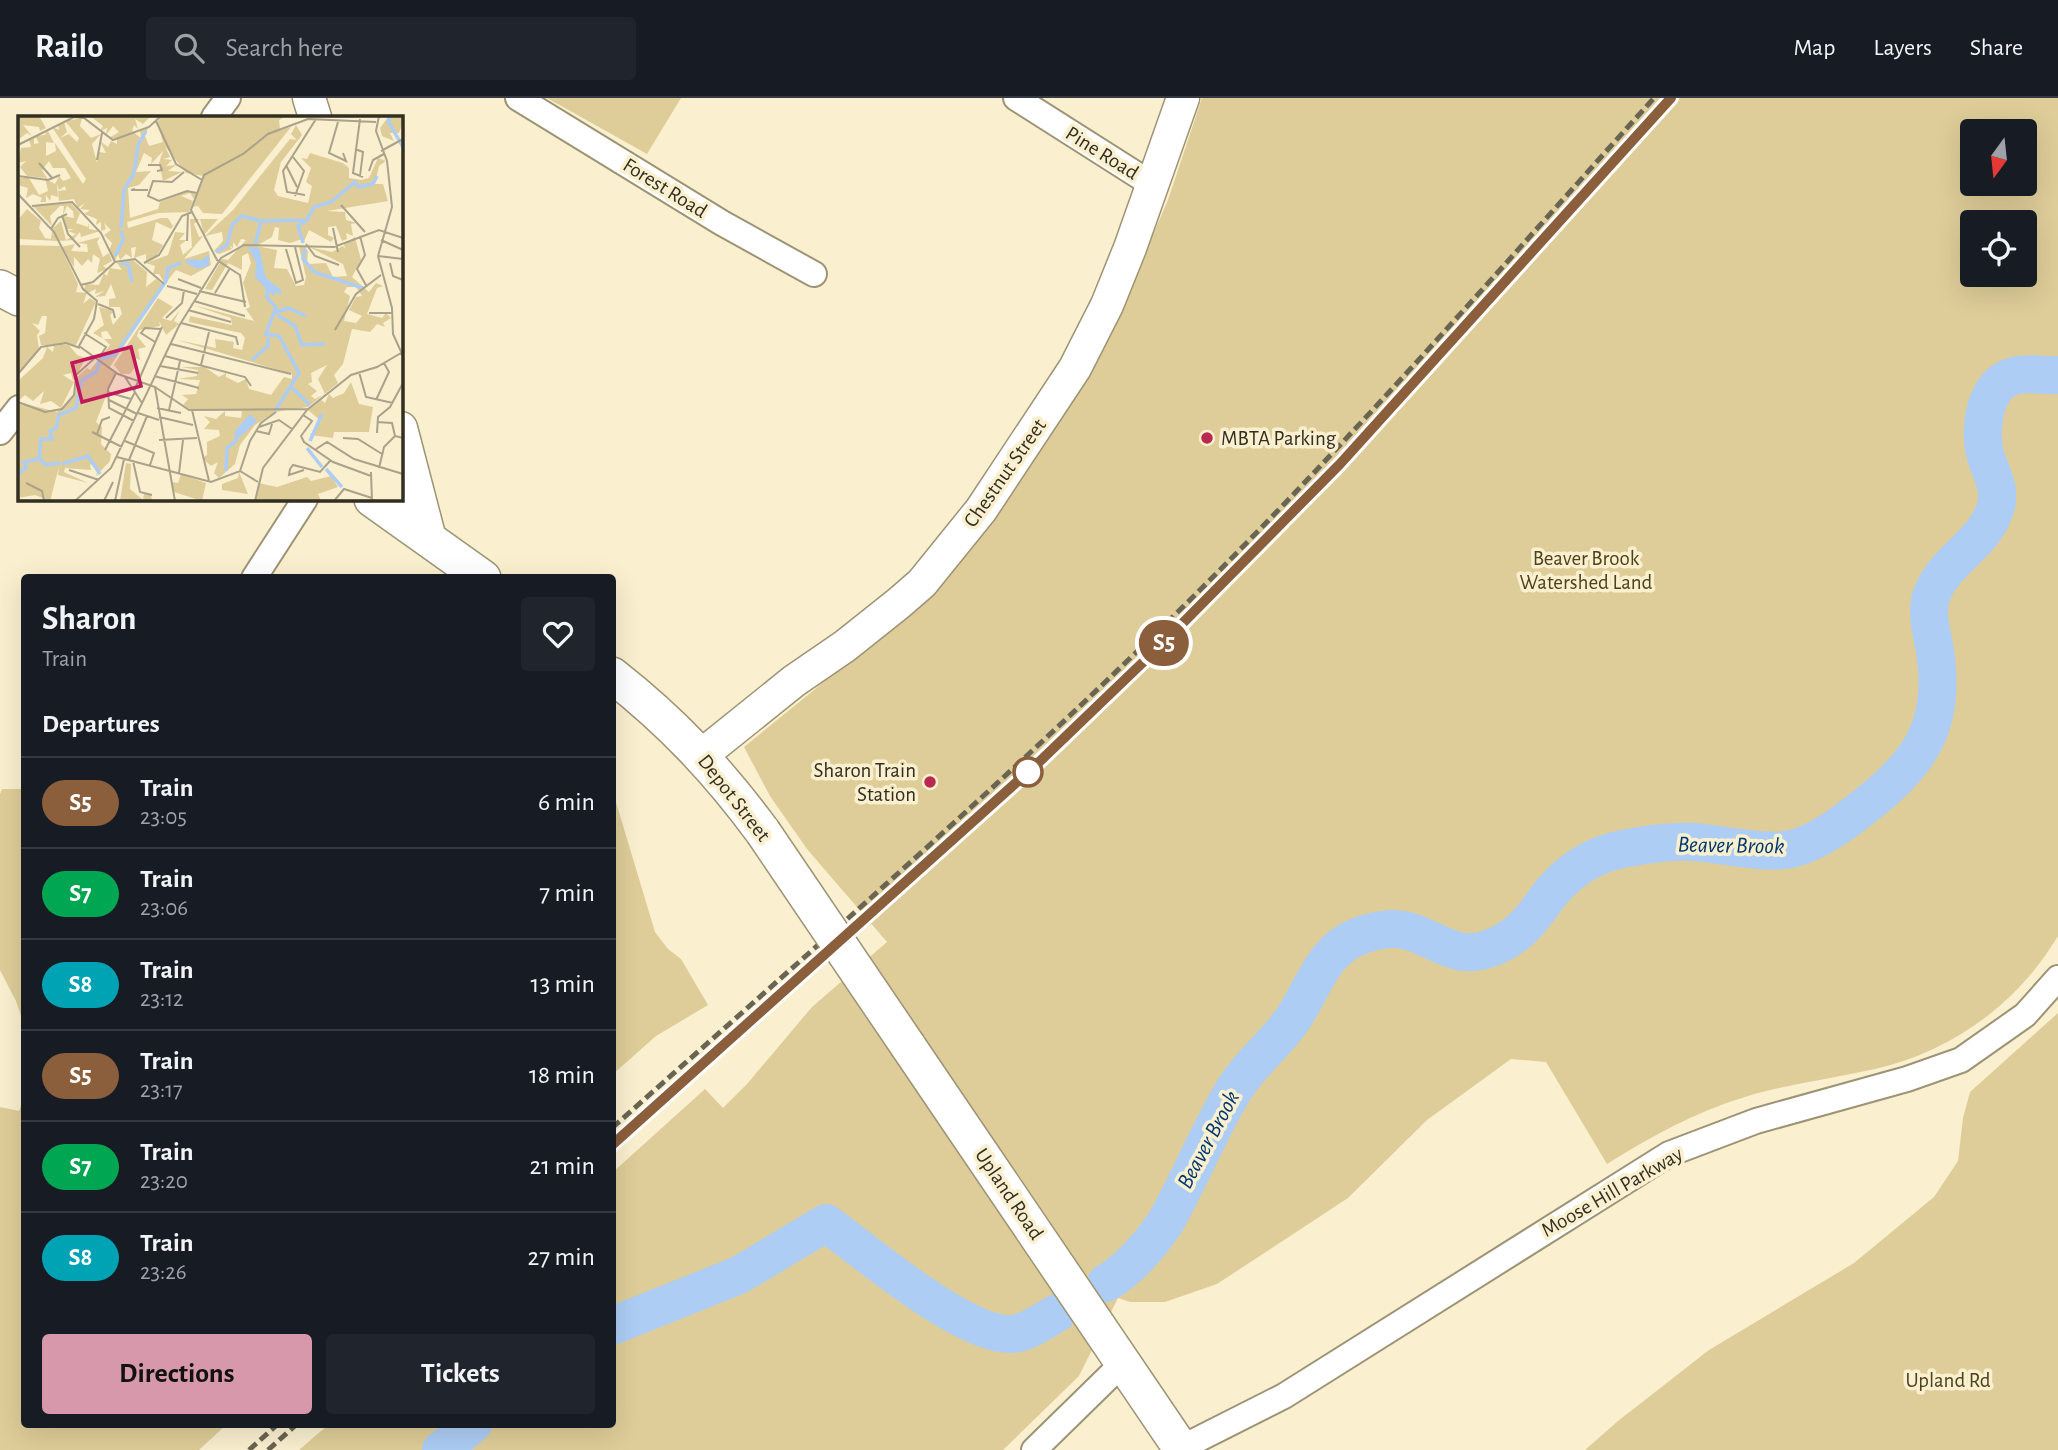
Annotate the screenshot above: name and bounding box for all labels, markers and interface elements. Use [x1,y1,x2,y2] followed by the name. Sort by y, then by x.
[146,17,636,80] search box
[170,29,208,67] icon: search
[35,31,104,64] text: Railo
[226,35,343,61] text: Search here
[1793,36,1835,60] text: Map
[1873,36,1932,60] text: Layers
[1970,36,2023,60] text: Share
[18,116,402,500] inset map
[1960,119,2037,196] north arrow
[1960,119,2037,287] map controls
[1062,122,1142,184] street label: Pine Road
[619,154,711,222] street label: Forest Road
[1960,210,2037,287] button: locate
[960,415,1050,531] street label: Chestnut Street
[1221,428,1337,449] place label: MBTA Parking
[1199,430,1215,446] marker: MBTA Parking
[1520,548,1653,593] park label: Beaver Brook Watershed Land
[521,597,595,671] button: heart
[42,603,137,636] text: Sharon
[1132,620,1196,666] line badge: S5
[1153,631,1175,655] text: S5
[42,648,87,671] text: Train
[42,711,160,737] text: Departures
[694,751,774,846] street label: Depot Street
[1013,757,1043,787] unlabelled marker
[814,760,916,805] place label: Sharon Train Station
[922,774,938,790] marker: Sharon Train Station
[140,775,193,801] text: Train
[538,789,595,815] text: 6 min
[69,791,92,815] text: S5
[140,806,187,829] text: 23:05
[1677,834,1785,858] water label: Beaver Brook
[140,866,193,892] text: Train
[539,880,595,906] text: 7 min
[69,882,92,906] text: S7
[140,897,188,920] text: 23:06
[140,957,193,983] text: Train
[531,971,595,997] text: 13 min
[69,973,92,997] text: S8
[140,988,184,1011] text: 23:12
[140,1048,193,1074] text: Train
[529,1062,595,1088] text: 18 min
[69,1064,92,1088] text: S5
[140,1079,183,1102] text: 23:17
[1174,1087,1244,1193] water label: Beaver Brook
[140,1139,193,1165] text: Train
[1538,1143,1686,1241] street label: Moose Hill Parkway
[971,1145,1047,1244] street label: Upland Road
[529,1153,595,1179] text: 21 min
[69,1155,92,1179] text: S7
[140,1170,188,1193] text: 23:20
[140,1230,193,1256] text: Train
[528,1244,595,1270] text: 27 min
[69,1246,92,1270] text: S8
[140,1261,186,1284] text: 23:26
[42,1334,312,1414] button: Directions
[326,1334,595,1414] button: Tickets
[1905,1370,1991,1391] park label: Upland Rd

